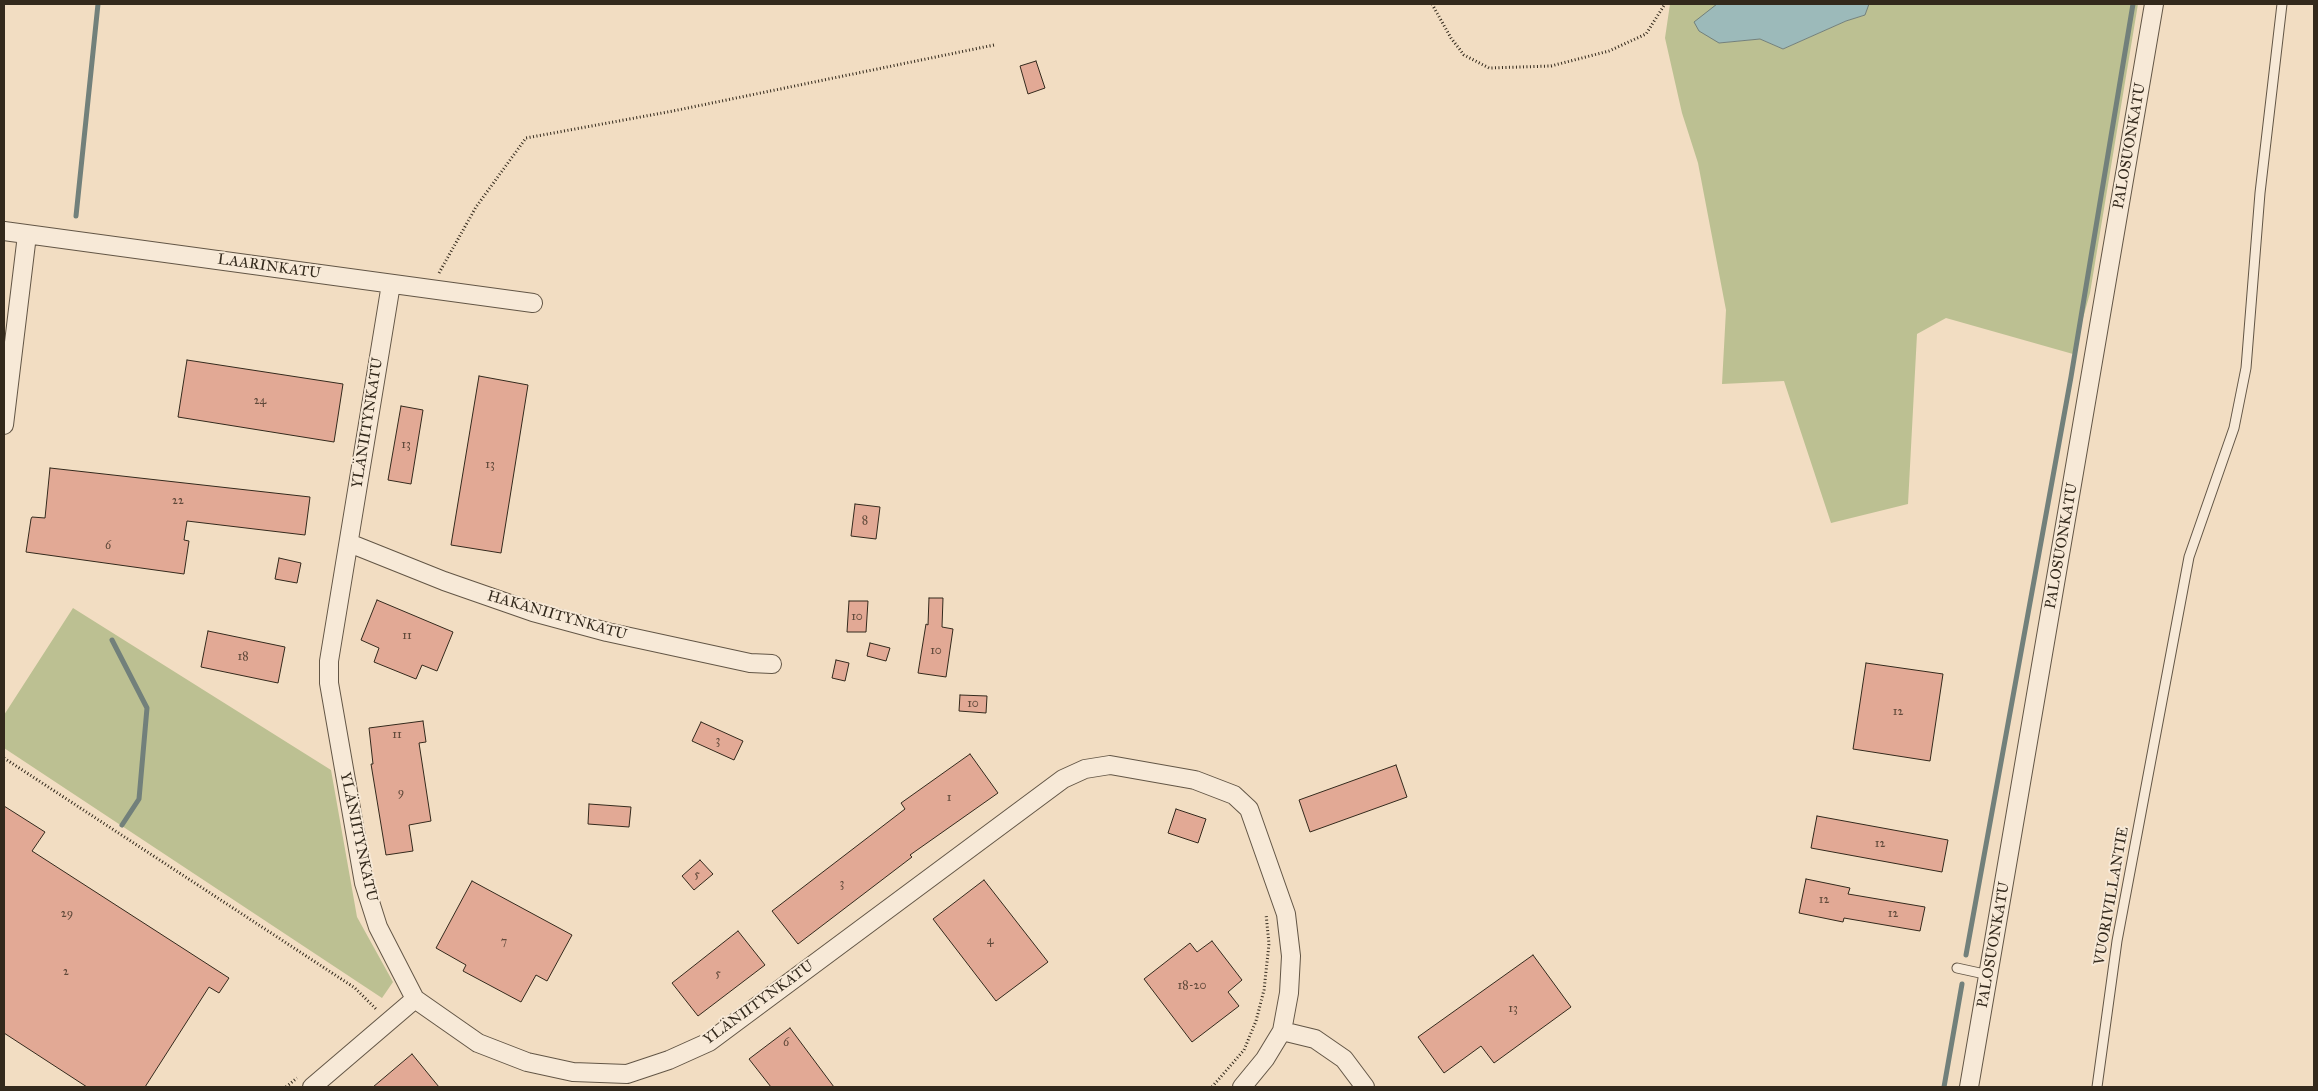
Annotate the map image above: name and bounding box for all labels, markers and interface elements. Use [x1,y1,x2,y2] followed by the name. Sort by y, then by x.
[2110,82,2150,210] street label: PALOSUONKATU
[216,251,322,283] street label: LAARINKATU
[349,356,387,490] street label: YLÄNIITYNKATU
[254,394,266,408] house number: 24
[401,438,411,452] house number: 13
[485,458,495,472] house number: 13
[2042,482,2082,610] street label: PALOSUONKATU
[172,494,184,508] house number: 22
[862,514,868,528] house number: 8
[105,539,111,553] house number: 6
[485,587,629,645] street label: HAKANIITYNKATU
[851,610,863,624] house number: 10
[402,629,412,643] house number: 11
[930,644,942,658] house number: 10
[237,650,249,664] house number: 18
[967,697,979,711] house number: 10
[1893,705,1903,719] house number: 12
[392,728,402,742] house number: 11
[716,734,720,748] house number: 3
[335,770,381,904] street label: YLÄNIITYNKATU
[398,786,404,800] house number: 9
[947,791,951,805] house number: 1
[2091,825,2133,967] street label: VUORIVILLANTIE
[1875,837,1885,851] house number: 12
[694,868,700,882] house number: 5
[840,877,844,891] house number: 3
[1974,881,2014,1009] street label: PALOSUONKATU
[1819,893,1829,907] house number: 12
[61,907,73,921] house number: 29
[1888,907,1898,921] house number: 12
[987,934,993,948] house number: 4
[501,935,507,949] house number: 7
[700,957,818,1049] street label: YLÄNIITYNKATU
[63,965,69,979] house number: 2
[715,967,721,981] house number: 5
[1178,979,1206,993] house number: 18-20
[1508,1002,1518,1016] house number: 13
[783,1036,789,1050] house number: 6

